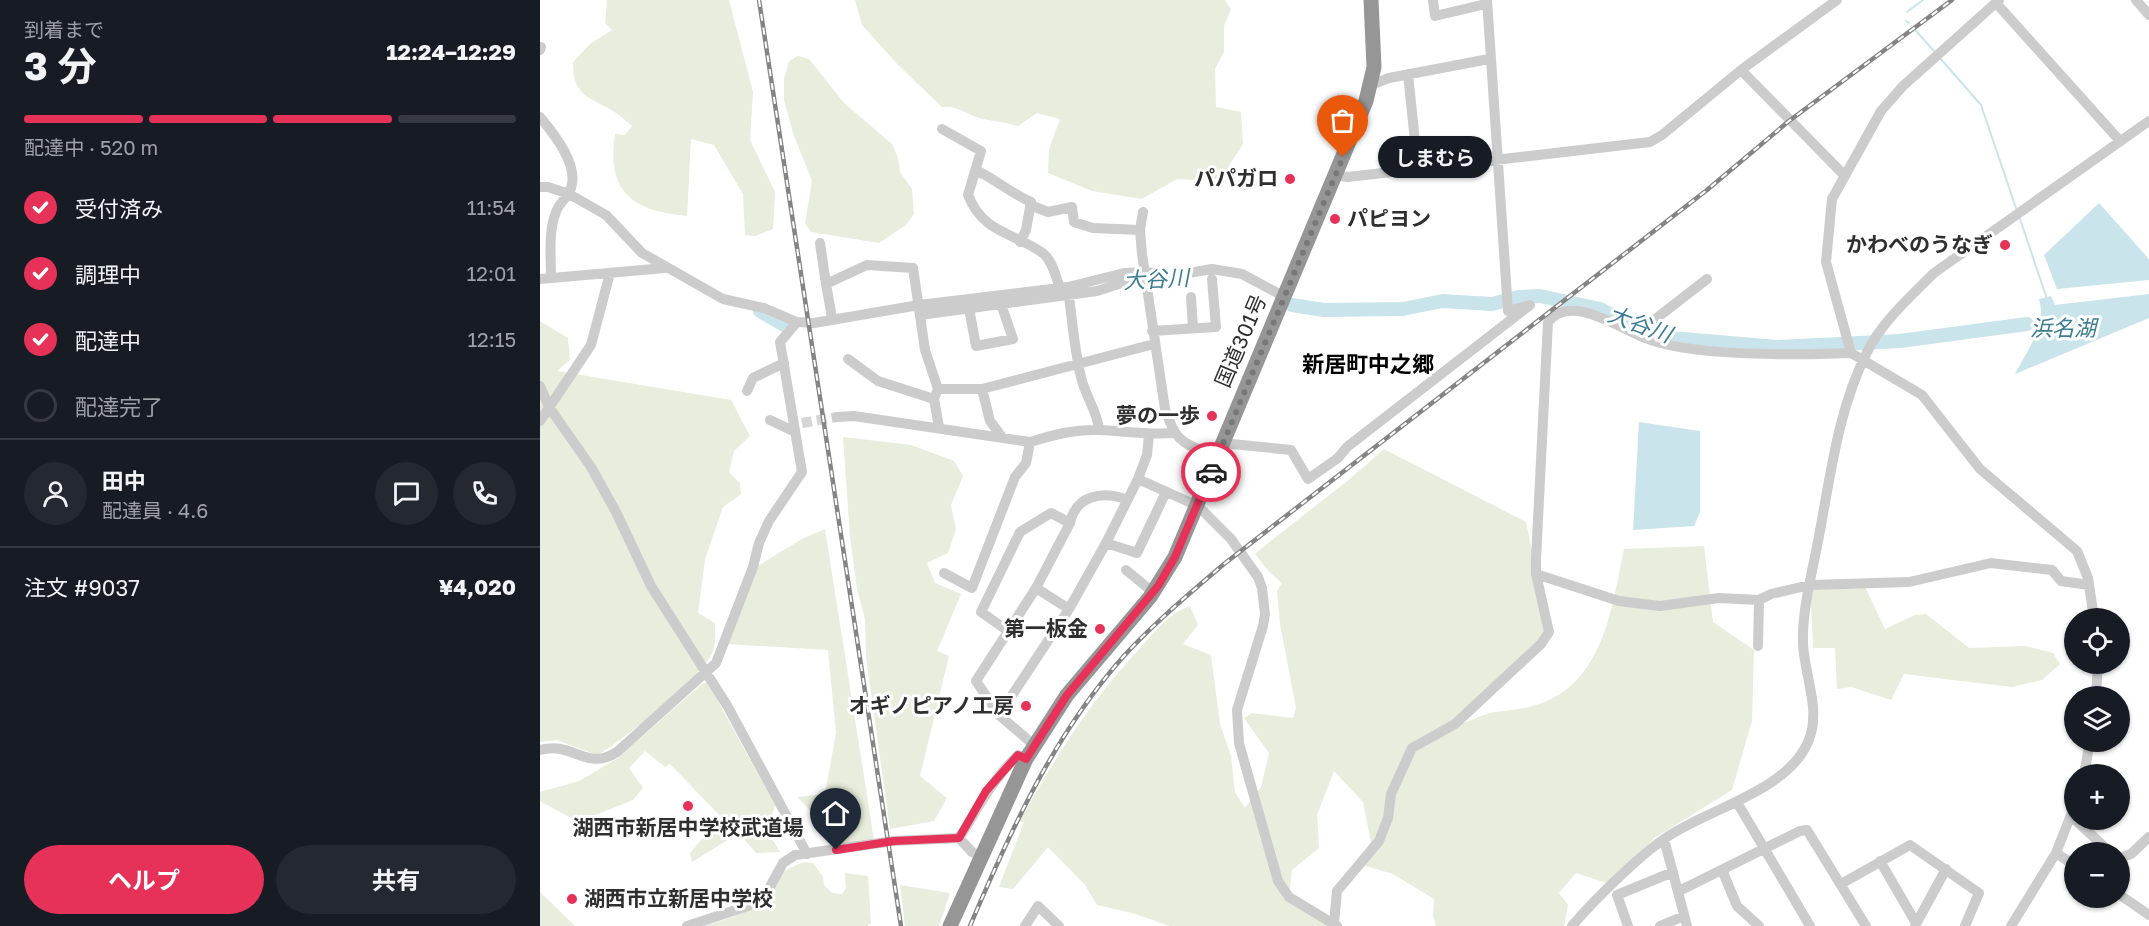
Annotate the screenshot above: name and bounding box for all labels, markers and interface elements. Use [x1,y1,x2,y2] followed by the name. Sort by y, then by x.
[24,17,104,41] text: 到着まで
[386,38,516,65] text: 12:24–12:29
[24,42,97,89] text: 3 分
[1317,95,1368,157] pin
[1326,104,1359,137] icon: bag
[24,135,158,159] text: 配達中 · 520 m
[1379,136,1493,178] callout: しまむら
[1395,145,1475,169] text: しまむら
[1194,165,1278,191] place label: パパガロ
[1283,172,1297,186] marker: パパガロ
[24,191,57,224] icon: check
[75,195,163,222] text: 受付済み
[467,195,516,219] text: 11:54
[1347,205,1431,231] place label: パピヨン
[1328,212,1342,226] marker: パピヨン
[1846,231,1993,257] place label: かわべのうなぎ
[1998,238,2012,252] marker: かわべのうなぎ
[24,257,57,290] icon: check
[75,261,141,288] text: 調理中
[467,261,516,285] text: 12:01
[1122,263,1192,294] water label: 大谷川
[1209,290,1271,391] street label: 国道301号
[1605,300,1678,348] water label: 大谷川
[2030,314,2099,341] water label: 浜名湖
[24,323,57,356] icon: check
[75,327,141,354] text: 配達中
[467,327,516,351] text: 12:15
[1302,350,1434,377] district label: 新居町中之郷
[75,393,163,420] text: 配達完了
[1116,402,1200,428] place label: 夢の一歩
[1205,409,1219,423] marker: 夢の一歩
[1181,442,1241,502] courier
[1195,456,1228,489] icon: car
[24,462,87,525] button: person
[375,462,438,525] button: chat
[453,462,516,525] button: phone
[102,467,146,494] text: 田中
[102,498,208,522] text: 配達員 · 4.6
[439,573,516,600] text: ¥4,020
[24,574,140,601] text: 注文 #9037
[2064,608,2130,908] map controls
[2064,608,2130,674] button: locate
[1004,615,1088,641] place label: 第一板金
[1093,622,1107,636] marker: 第一板金
[2064,686,2130,752] button: layers
[849,692,1014,718] place label: オギノピアノ工房
[1019,699,1033,713] marker: オギノピアノ工房
[2064,764,2130,830] button: +
[810,788,861,850] pin
[819,797,852,830] icon: home
[681,799,695,813] marker: 湖西市新居中学校武道場
[573,814,804,840] place label: 湖西市新居中学校武道場
[2064,842,2130,908] button: −
[24,845,264,914] button: ヘルプ
[276,845,516,914] button: 共有
[584,885,773,911] place label: 湖西市立新居中学校
[565,892,579,906] marker: 湖西市立新居中学校

